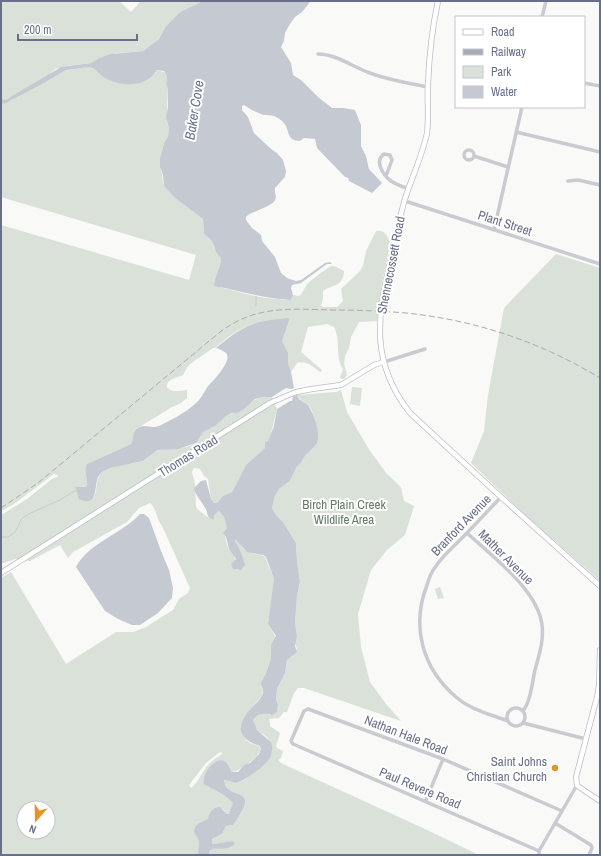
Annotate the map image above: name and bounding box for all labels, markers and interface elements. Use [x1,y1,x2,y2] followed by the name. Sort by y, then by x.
[18,16,137,42] scale bar
[455,16,585,108] legend
[24,22,51,38] text: 200 m
[491,24,515,40] text: Road
[491,44,526,60] text: Railway
[491,64,511,80] text: Park
[180,79,208,141] water label: Baker Cove
[491,84,518,100] text: Water
[476,206,534,240] street label: Plant Street
[373,215,409,315] street label: Shennecossett Road
[155,431,221,481] street label: Thomas Road
[427,491,495,559] street label: Branford Avenue
[302,496,386,528] park label: Birch Plain Creek Wildlife Area
[475,526,537,588] street label: Mather Avenue
[362,711,450,759] street label: Nathan Hale Road
[466,753,547,785] place label: Saint Johns Christian Church
[377,763,463,813] street label: Paul Revere Road
[550,763,560,773] marker: Saint Johns Christian Church
[16,800,56,840] north arrow
[27,822,38,837] text: N

